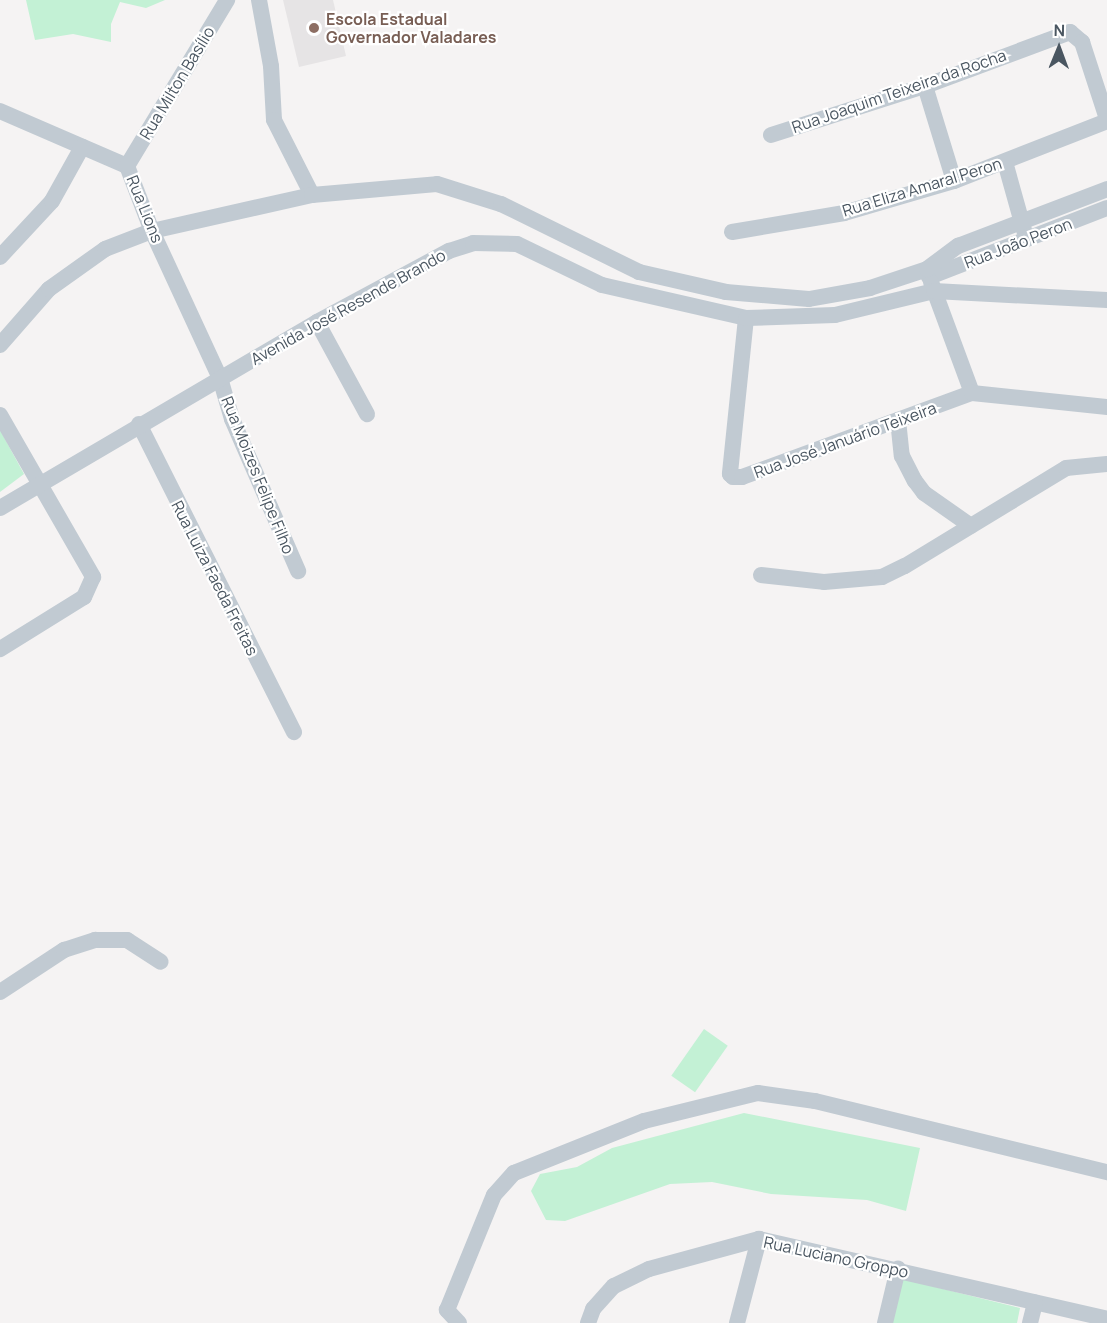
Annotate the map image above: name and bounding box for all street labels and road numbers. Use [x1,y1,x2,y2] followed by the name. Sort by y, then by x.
[136,23,218,143] street label: Rua Milton Basílio
[789,45,1009,137] street label: Rua Joaquim Teixeira da Rocha
[840,154,1004,220] street label: Rua Eliza Amaral Peron
[123,173,167,245] street label: Rua Lions
[962,214,1074,272] street label: Rua João Peron
[247,245,449,369] street label: Avenida José Resende Brando
[218,393,298,557] street label: Rua Moizes Felipe Filho
[751,398,939,482] street label: Rua José Januário Teixeira
[168,497,262,659] street label: Rua Luiza Faeda Freitas
[762,1232,910,1282] street label: Rua Luciano Groppo

